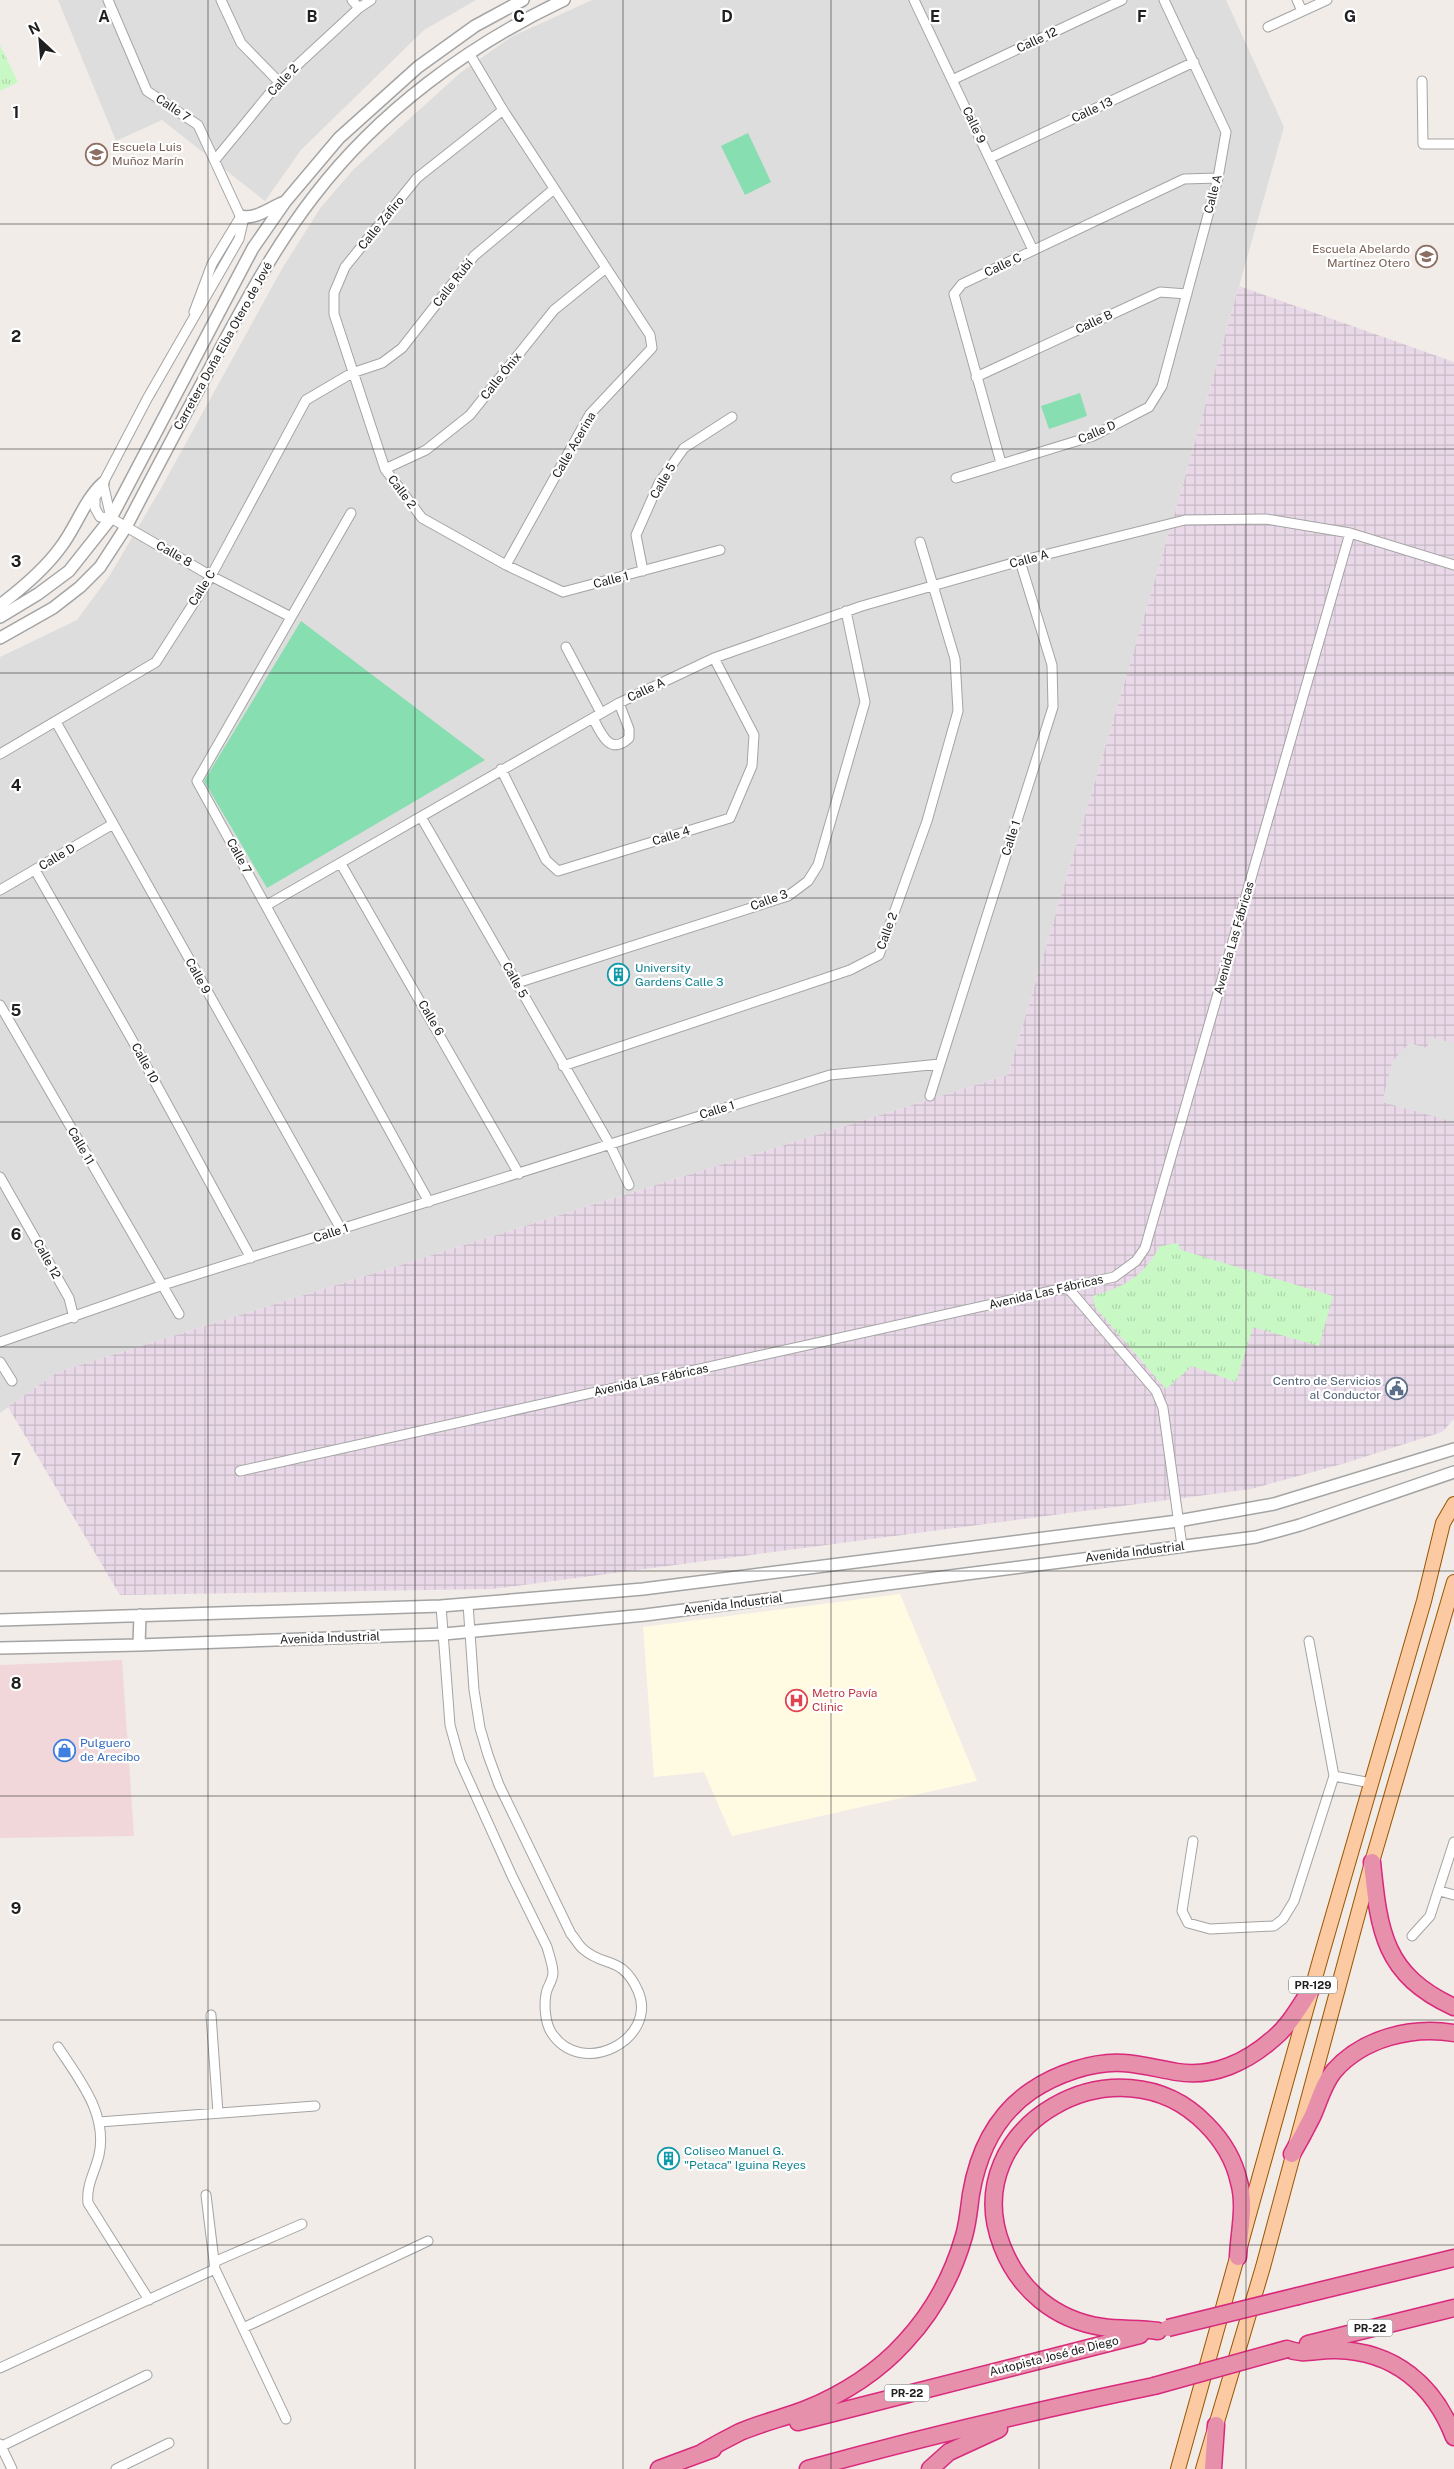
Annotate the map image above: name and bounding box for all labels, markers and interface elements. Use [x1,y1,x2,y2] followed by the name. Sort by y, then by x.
[98,7,110,26] text: A
[307,7,318,26] text: B
[513,7,525,26] text: C
[721,7,733,26] text: D
[930,7,940,26] text: E
[1137,7,1147,26] text: F
[1344,7,1356,26] text: G
[15,15,65,65] north arrow
[26,19,43,38] text: N
[1014,25,1060,55] street label: Calle 12
[265,61,301,99] street label: Calle 2
[153,91,193,125] street label: Calle 7
[1069,94,1115,126] street label: Calle 13
[13,103,19,122] text: 1
[959,104,989,146] street label: Calle 9
[112,140,184,168] place label: Escuela Luis Muñoz Marín
[84,142,108,166] school or university icon: Escuela Luis Muñoz Marín
[1201,173,1225,215] street label: Calle A
[355,193,407,252] street label: Calle Zafiro
[1312,242,1410,270] place label: Escuela Abelardo Martínez Otero
[1414,244,1438,268] school or university icon: Escuela Abelardo Martínez Otero
[982,250,1024,280] street label: Calle C
[430,256,477,310] street label: Calle Rubí
[171,259,275,432] street label: Carretera Doña Elba Otero de Jové
[1073,307,1115,337] street label: Calle B
[11,327,21,346] text: 2
[478,349,524,402] street label: Calle Ónix
[549,409,599,481] street label: Calle Acerina
[1076,418,1118,446] street label: Calle D
[647,460,679,501] street label: Calle 5
[385,472,419,512] street label: Calle 2
[154,538,195,570] street label: Calle 8
[1008,547,1050,571] street label: Calle A
[11,552,21,571] text: 3
[186,568,218,608] street label: Calle C
[592,569,630,591] street label: Calle 1
[625,675,667,705] street label: Calle A
[11,776,22,795] text: 4
[999,819,1023,857] street label: Calle 1
[650,824,692,848] street label: Calle 4
[224,836,254,876] street label: Calle 7
[36,841,78,873] street label: Calle D
[1211,880,1257,996] street label: Avenida Las Fábricas
[748,887,790,913] street label: Calle 3
[874,911,900,951] street label: Calle 2
[182,956,214,996] street label: Calle 9
[499,960,531,1001] street label: Calle 5
[635,961,724,989] place label: University Gardens Calle 3
[607,963,631,987] building icon: University Gardens Calle 3
[415,998,447,1038] street label: Calle 6
[11,1001,22,1020] text: 5
[129,1041,161,1085] street label: Calle 10
[698,1098,736,1122] street label: Calle 1
[65,1125,97,1167] street label: Calle 11
[312,1221,350,1245] street label: Calle 1
[11,1225,21,1244] text: 6
[30,1237,64,1281] street label: Calle 12
[987,1272,1105,1312] street label: Avenida Las Fábricas
[592,1361,710,1399] street label: Avenida Las Fábricas
[1273,1374,1381,1402] place label: Centro de Servicios al Conductor
[1385,1376,1409,1400] public building icon: Centro de Servicios al Conductor
[11,1450,21,1469] text: 7
[1084,1539,1186,1565] street label: Avenida Industrial
[682,1591,784,1617] street label: Avenida Industrial
[280,1629,381,1647] street label: Avenida Industrial
[11,1674,22,1693] text: 8
[812,1686,878,1714] place label: Metro Pavía Clinic
[784,1688,808,1712] hospital icon: Metro Pavía Clinic
[80,1736,140,1764] place label: Pulguero de Arecibo
[52,1738,76,1762] shop icon: Pulguero de Arecibo
[11,1899,21,1918] text: 9
[1289,1976,1337,1994] road number: PR-129
[684,2144,806,2172] place label: Coliseo Manuel G. "Petaca" Iguina Reyes
[656,2146,680,2170] building icon: Coliseo Manuel G. "Petaca" Iguina Reyes
[1348,2320,1392,2336] road number: PR-22
[988,2333,1120,2379] street label: Autopista José de Diego
[884,2384,930,2402] road number: PR-22

